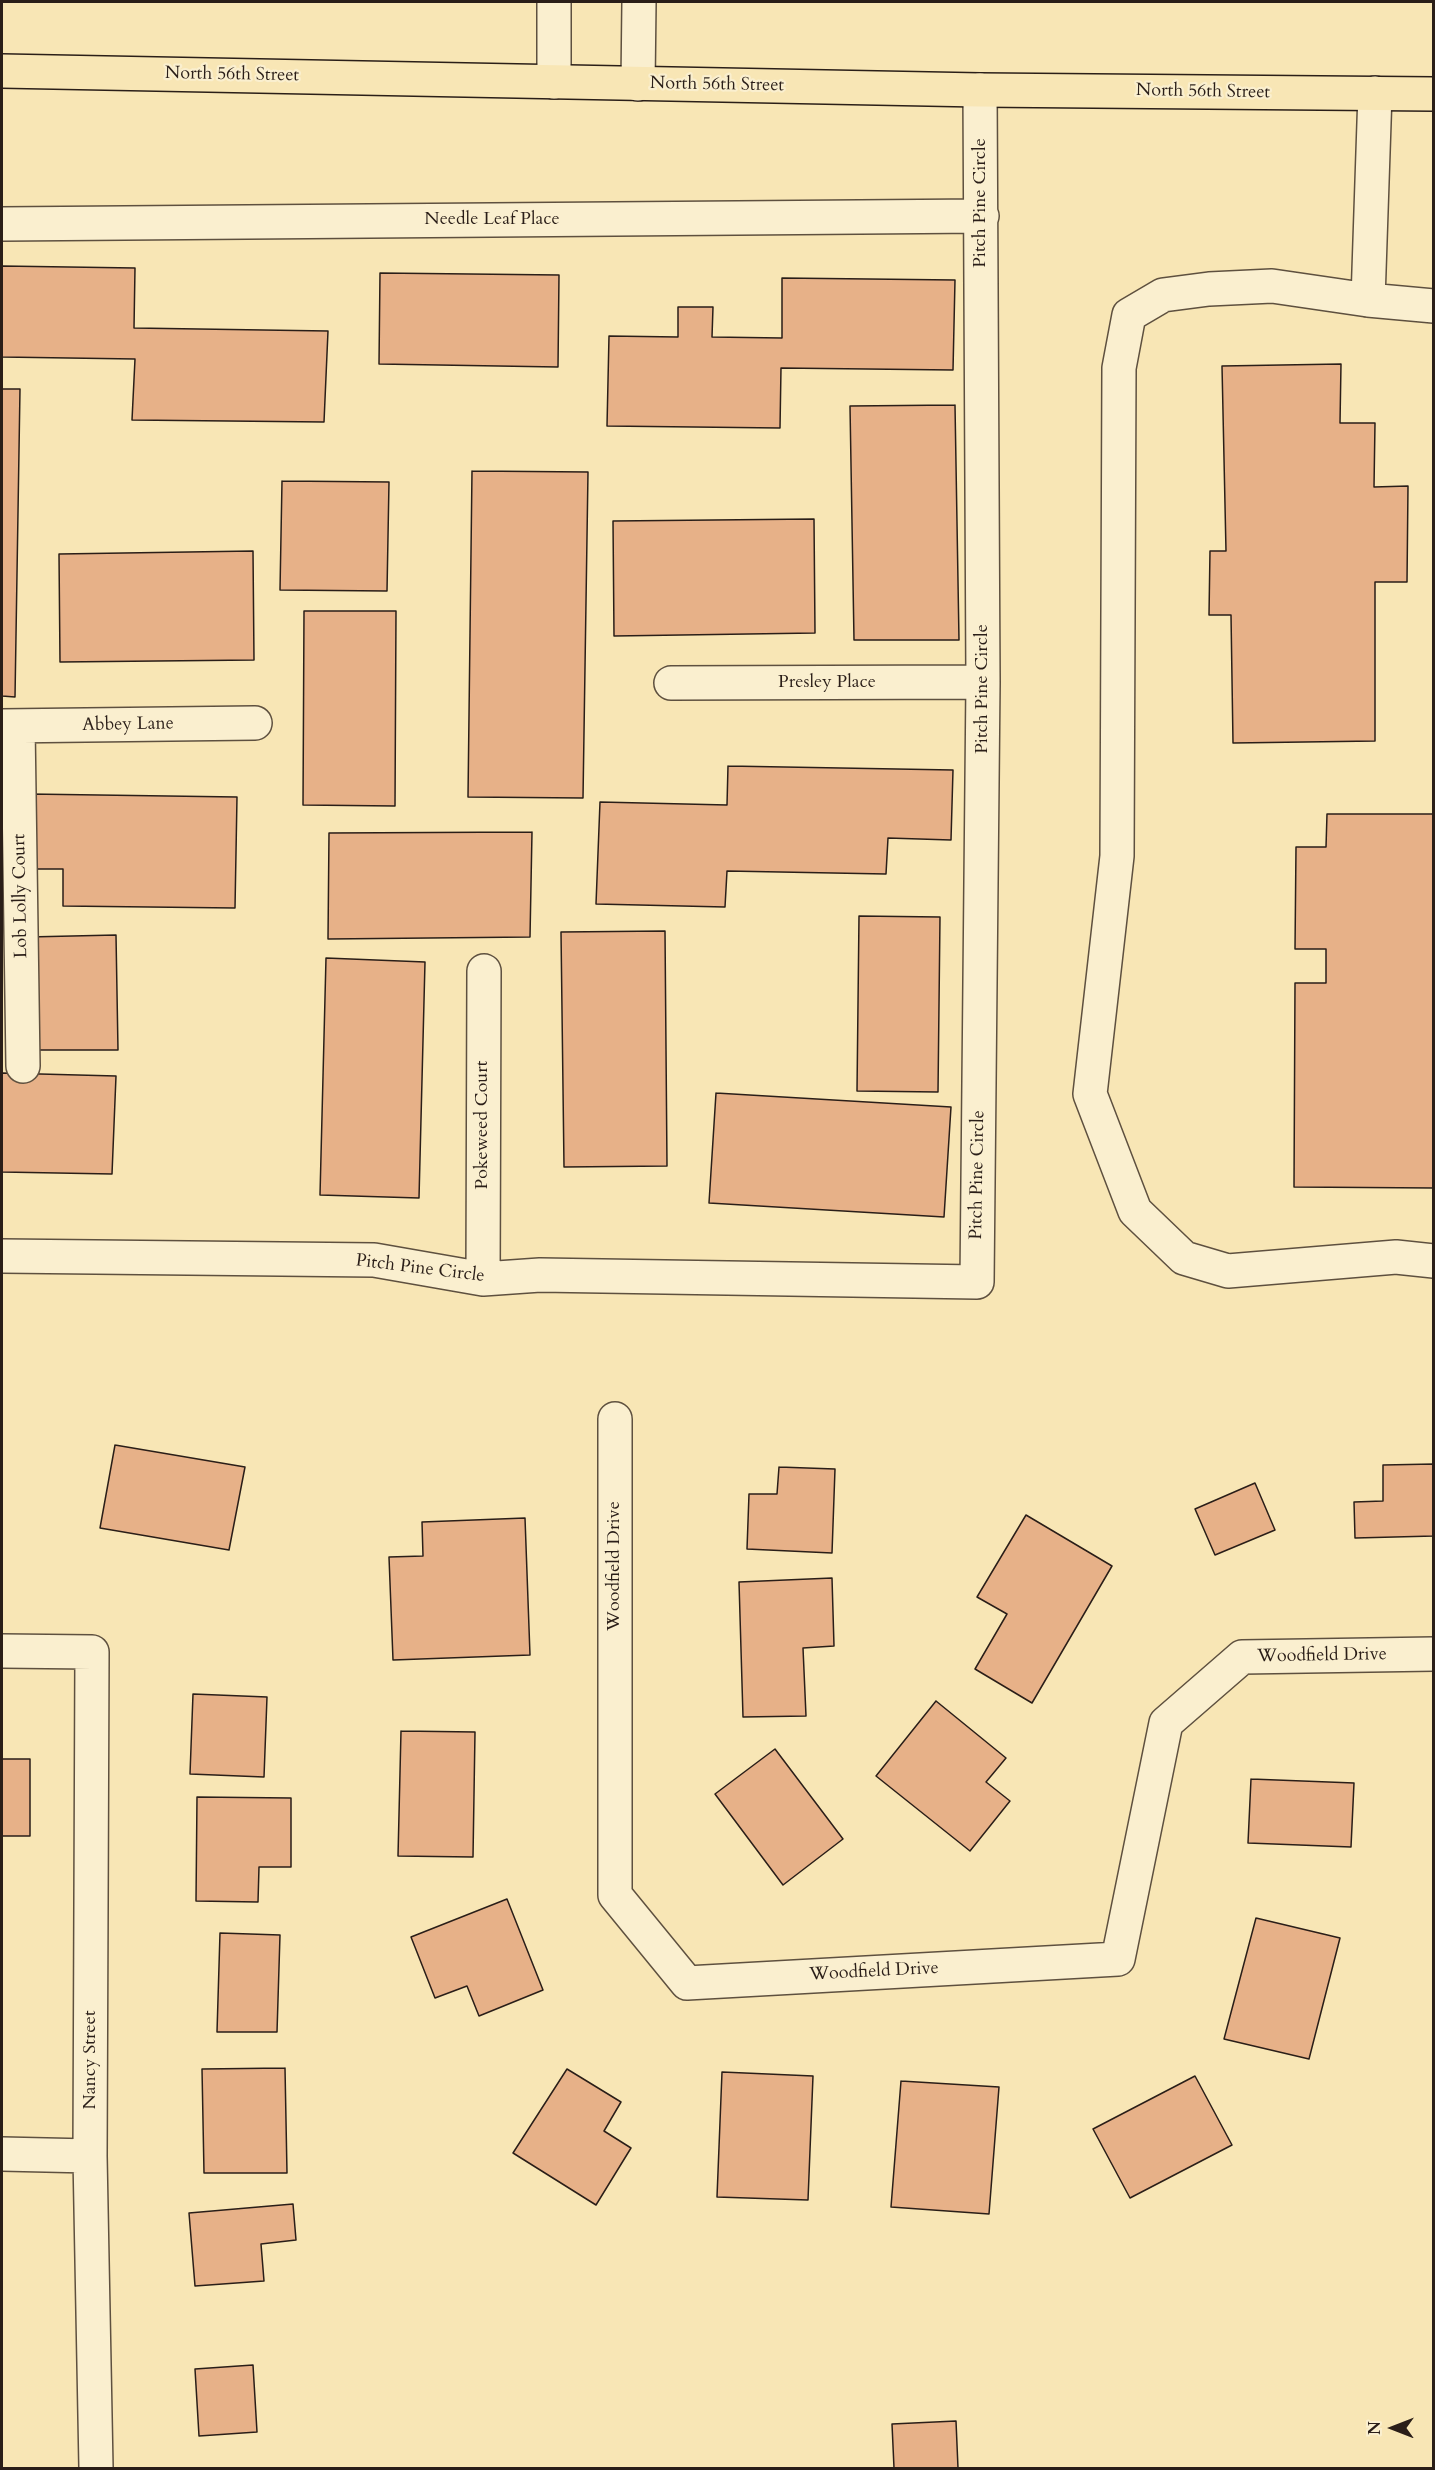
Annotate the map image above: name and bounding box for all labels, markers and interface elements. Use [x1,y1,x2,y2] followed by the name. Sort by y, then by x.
[165,63,299,87] street label: North 56th Street
[650,73,784,97] street label: North 56th Street
[1136,80,1270,104] street label: North 56th Street
[970,138,992,268] street label: Pitch Pine Circle
[424,209,560,231] street label: Needle Leaf Place
[972,624,994,754] street label: Pitch Pine Circle
[778,672,876,694] street label: Presley Place
[82,713,174,737] street label: Abbey Lane
[9,833,33,959] street label: Lob Lolly Court
[472,1061,494,1189] street label: Pokeweed Court
[966,1110,990,1240] street label: Pitch Pine Circle
[354,1250,486,1288] street label: Pitch Pine Circle
[604,1501,626,1631] street label: Woodfield Drive
[1257,1644,1387,1668] street label: Woodfield Drive
[809,1958,939,1986] street label: Woodfield Drive
[80,2010,102,2110] street label: Nancy Street
[1363,2398,1423,2458] north arrow
[1364,2421,1386,2435] text: N

